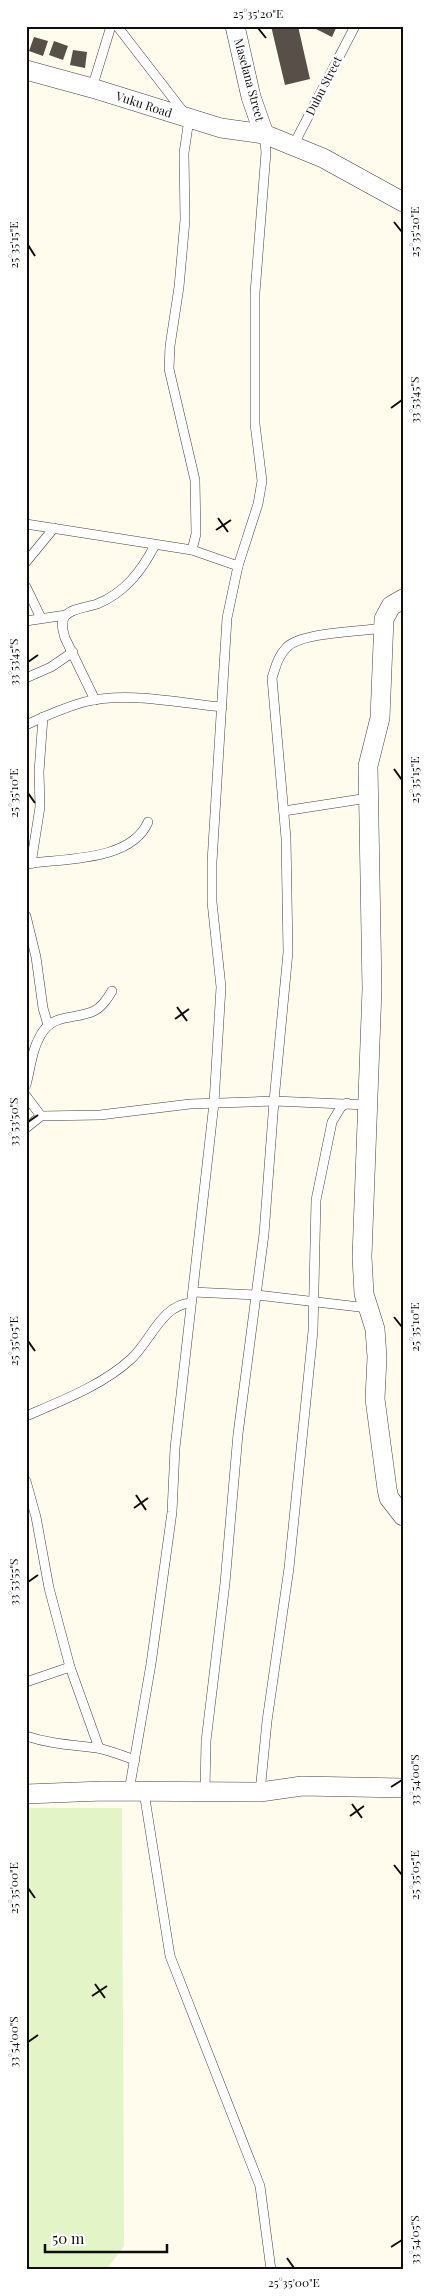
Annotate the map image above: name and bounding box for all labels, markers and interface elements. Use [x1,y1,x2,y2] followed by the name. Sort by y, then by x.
[233,5,283,21] text: 25°35'20"E
[231,36,269,124] street label: Maselana Street
[301,52,345,118] street label: Dubu Street
[113,87,174,121] street label: Vuku Road
[406,207,422,257] text: 25°35'20"E
[5,221,21,269] text: 25°35'15"E
[406,376,422,424] text: 33°53'45"S
[5,638,21,686] text: 33°53'45"S
[406,756,422,804] text: 25°35'15"E
[5,768,21,818] text: 25°35'10"E
[5,1097,21,1147] text: 33°53'50"S
[406,1302,422,1352] text: 25°35'10"E
[5,1316,21,1366] text: 25°35'05"E
[5,1559,21,1605] text: 33°53'55"S
[406,1754,422,1806] text: 33°54'00"S
[406,1850,422,1900] text: 25°35'05"E
[5,1862,21,1914] text: 25°35'00"E
[5,2016,21,2068] text: 33°54'00"S
[406,2215,422,2265] text: 33°54'05"S
[45,2221,168,2253] scale bar
[52,2228,85,2248] text: 50 m
[268,2274,320,2290] text: 25°35'00"E

